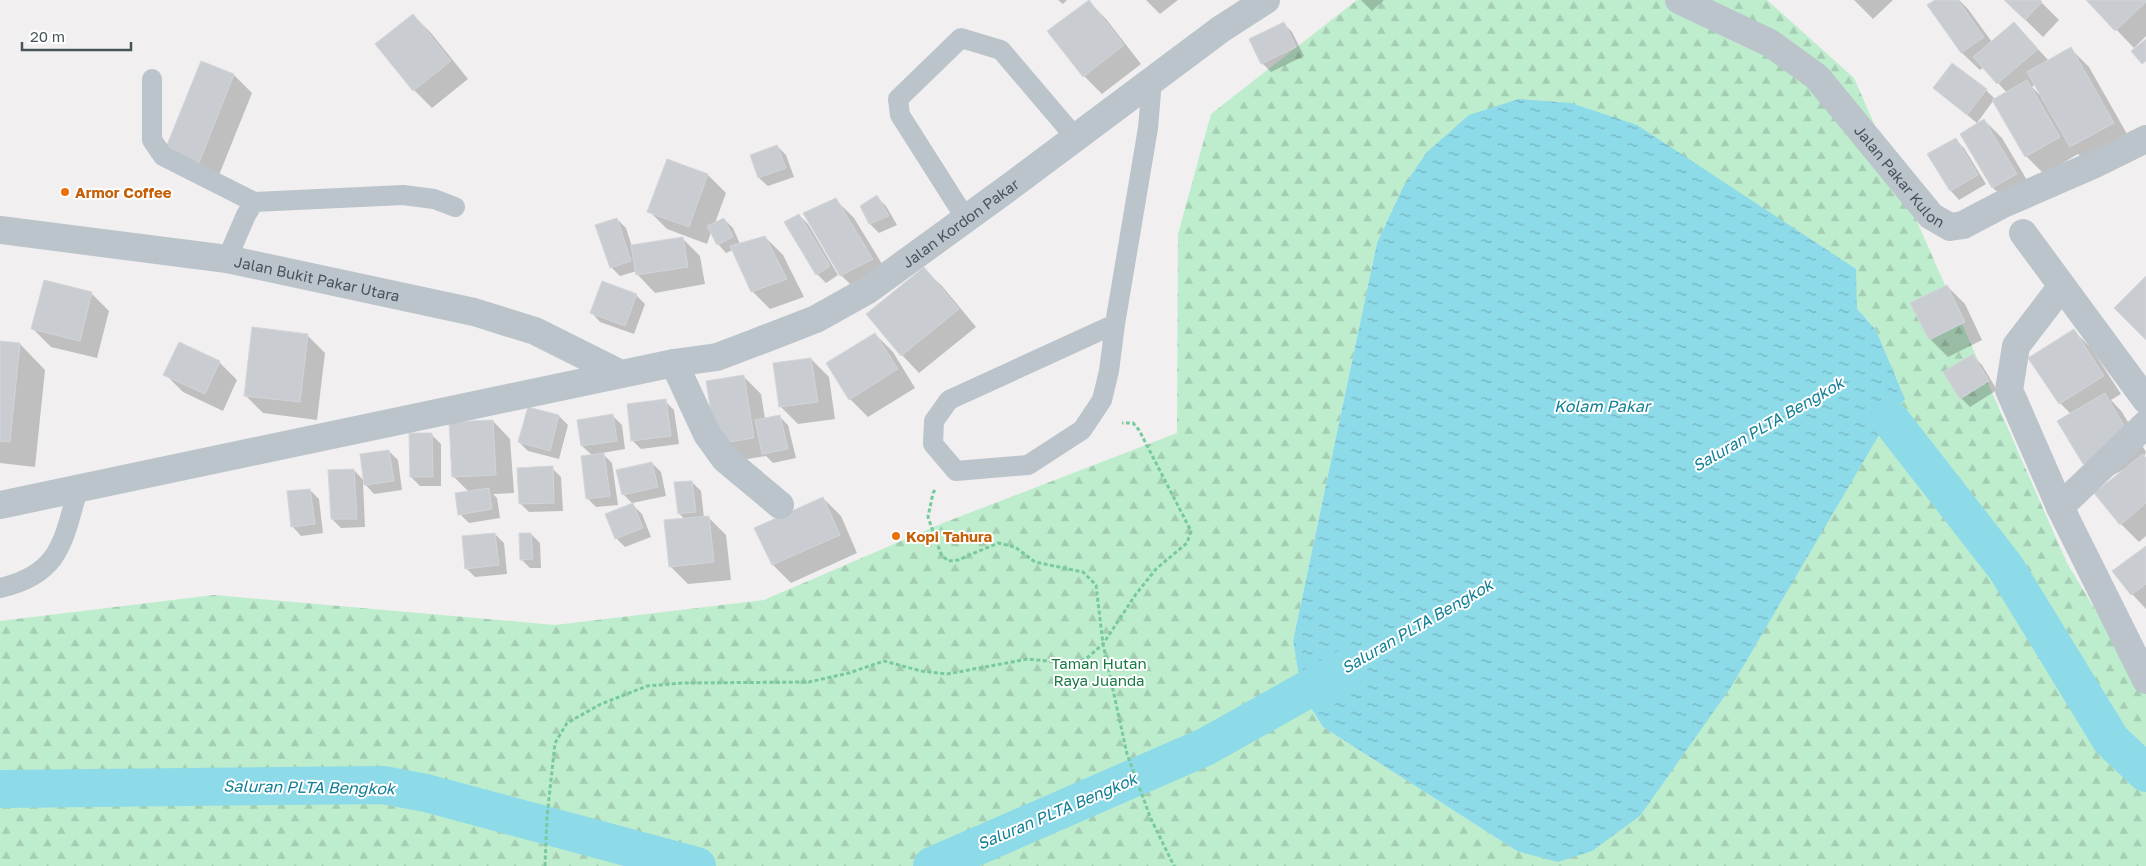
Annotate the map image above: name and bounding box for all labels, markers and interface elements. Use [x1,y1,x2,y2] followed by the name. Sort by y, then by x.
[22,20,131,52] scale bar
[30,27,65,45] text: 20 m
[1851,121,1948,231] street label: Jalan Pakar Kulon
[898,174,1022,271] street label: Jalan Kordon Pakar
[75,183,172,201] place label: Armor Coffee
[59,186,71,198] marker: Armor Coffee
[233,252,402,305] street label: Jalan Bukit Pakar Utara
[1689,371,1849,476] water label: Saluran PLTA Bengkok
[1554,396,1653,416] water label: Kolam Pakar
[906,527,993,545] place label: Kopi Tahura
[890,530,902,542] marker: Kopi Tahura
[1338,573,1498,678] water label: Saluran PLTA Bengkok
[1051,654,1147,689] park label: Taman Hutan Raya Juanda
[974,767,1142,854] water label: Saluran PLTA Bengkok
[223,776,397,799] water label: Saluran PLTA Bengkok

